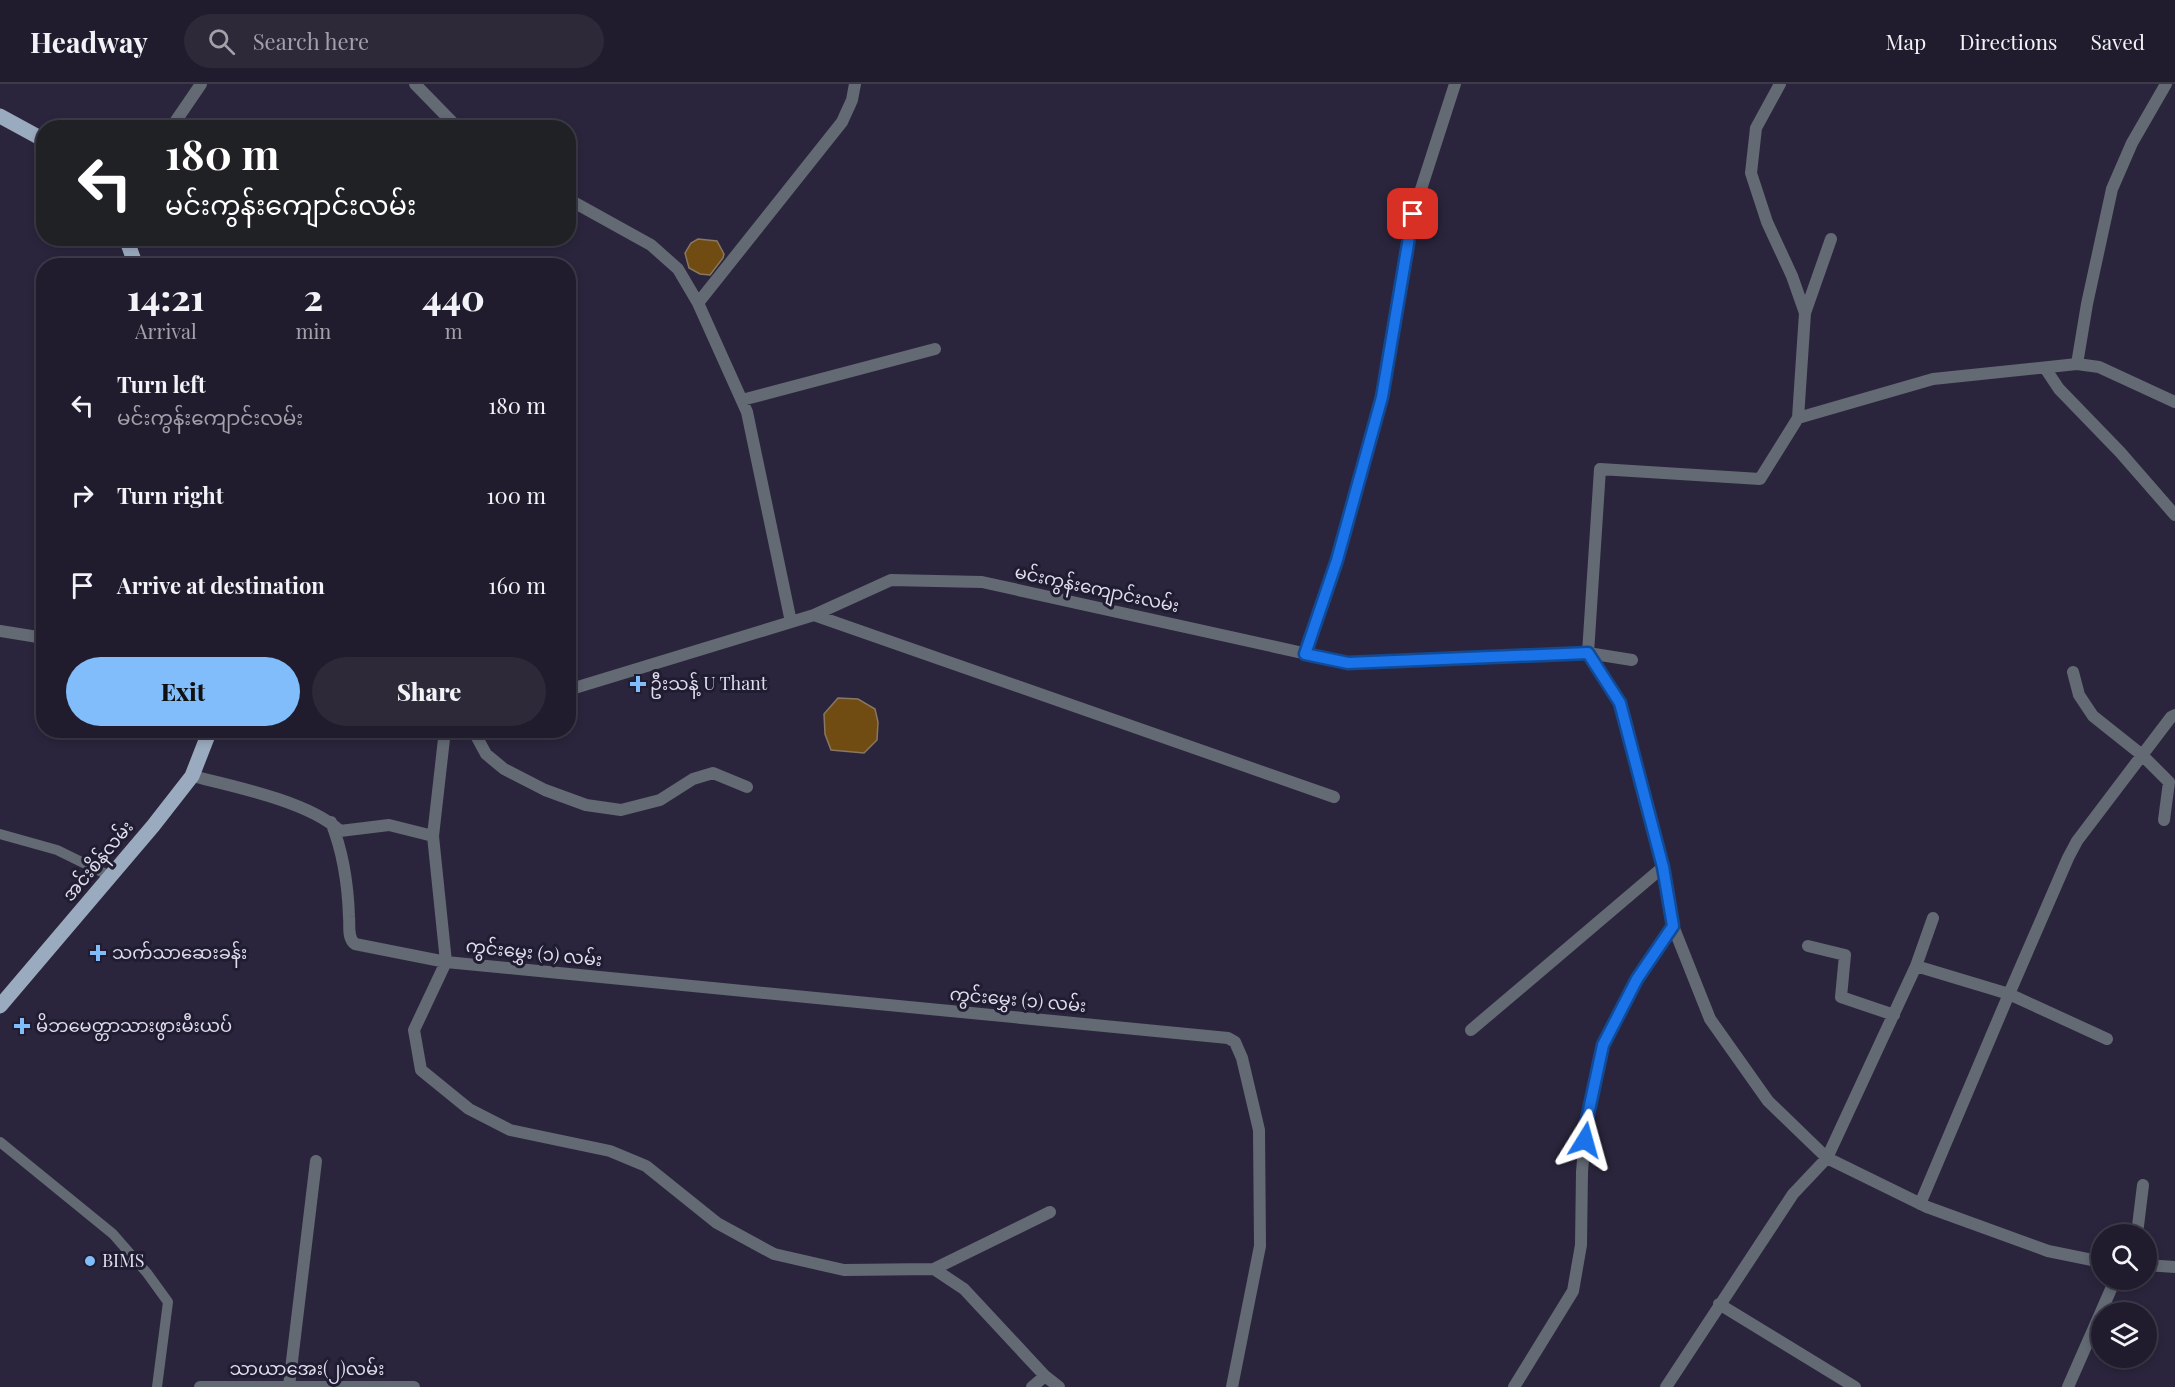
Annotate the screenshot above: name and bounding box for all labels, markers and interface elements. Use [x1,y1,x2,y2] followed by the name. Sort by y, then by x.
[184,14,604,68] search box
[30,23,148,60] text: Headway
[205,25,238,58] icon: search
[253,26,369,56] text: Search here
[1885,27,1926,55] text: Map
[1959,27,2057,55] text: Directions
[2090,27,2145,55] text: Saved
[165,125,280,181] text: 180 m
[66,144,144,222] icon: left
[165,186,416,222] text: မင်းကွန်းကျောင်းလမ်း
[1387,188,1438,239] pin
[1396,197,1429,230] icon: arrive
[127,272,205,320] text: 14:21
[304,272,323,320] text: 2
[422,272,485,320] text: 440
[135,317,197,344] text: Arrival
[296,317,331,344] text: min
[445,317,462,344] text: m
[117,369,206,399] text: Turn left
[66,389,99,422] icon: left
[488,390,546,420] text: 180 m
[117,403,303,430] text: မင်းကွန်းကျောင်းလမ်း
[66,479,99,512] icon: right
[117,480,223,510] text: Turn right
[486,480,546,510] text: 100 m
[1012,559,1182,621] street label: မင်းကွန်းကျောင်းလမ်း
[66,569,99,602] icon: arrive
[117,570,325,600] text: Arrive at destination
[488,570,546,600] text: 160 m
[66,657,300,726] button: Exit
[312,657,546,726] button: Share
[650,671,768,699] place label: ဦးသန့် U Thant
[631,677,645,691] marker: ဦးသန့် U Thant
[56,814,141,908] street label: အင်းစိန်လမ်း
[464,933,604,975] street label: ကွင်းမွှေး (၁) လမ်း
[112,940,247,968] place label: သက်သာဆေးခန်း
[89,944,107,962] marker: သက်သာဆေးခန်း
[948,981,1087,1021] street label: ကွင်းမွှေး (၁) လမ်း
[36,1012,232,1041] place label: မိဘမေတ္တာသားဖွားမီးယပ်
[13,1017,31,1035] marker: မိဘမေတ္တာသားဖွားမီးယပ်
[1553,1108,1617,1172] position arrow
[2091,1224,2157,1368] map controls
[2091,1224,2157,1290] button: search
[102,1248,145,1272] place label: BIMS
[83,1254,97,1268] marker: BIMS
[2091,1302,2157,1368] button: layers
[230,1356,384,1384] street label: သာယာအေး(၂)လမ်း

